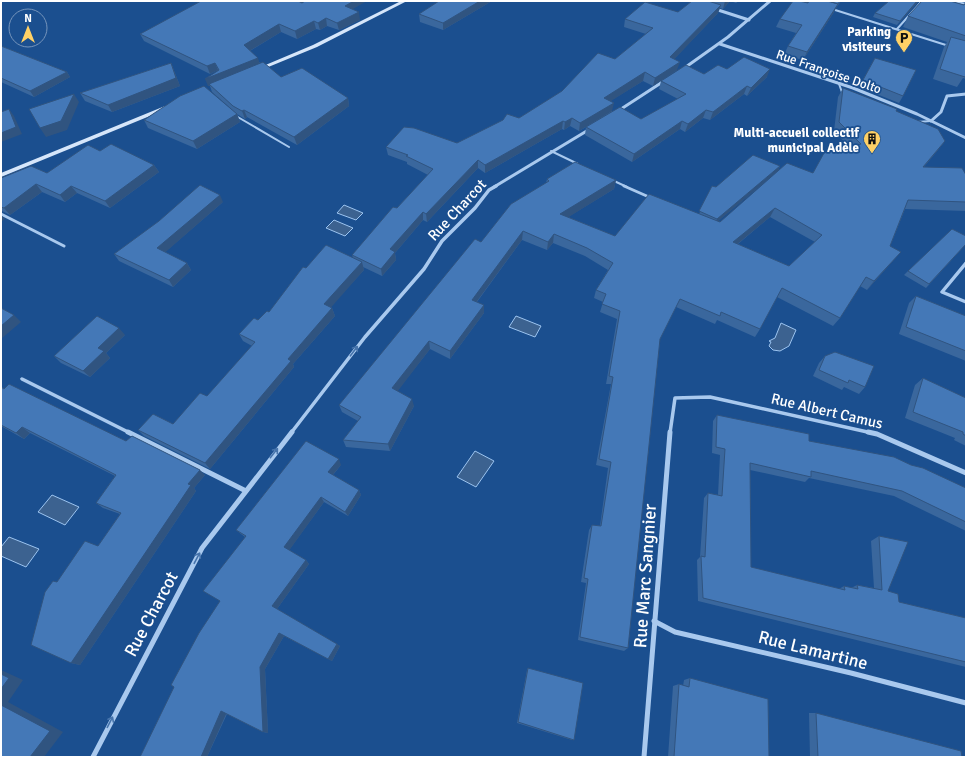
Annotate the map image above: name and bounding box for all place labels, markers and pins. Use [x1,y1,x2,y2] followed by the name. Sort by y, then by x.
[841,24,891,55] place label: Parking visiteurs
[894,28,914,53] parking icon: Parking visiteurs
[734,125,860,156] place label: Multi-accueil collectif municipal Adèle
[862,129,882,154] building icon: Multi-accueil collectif municipal Adèle

